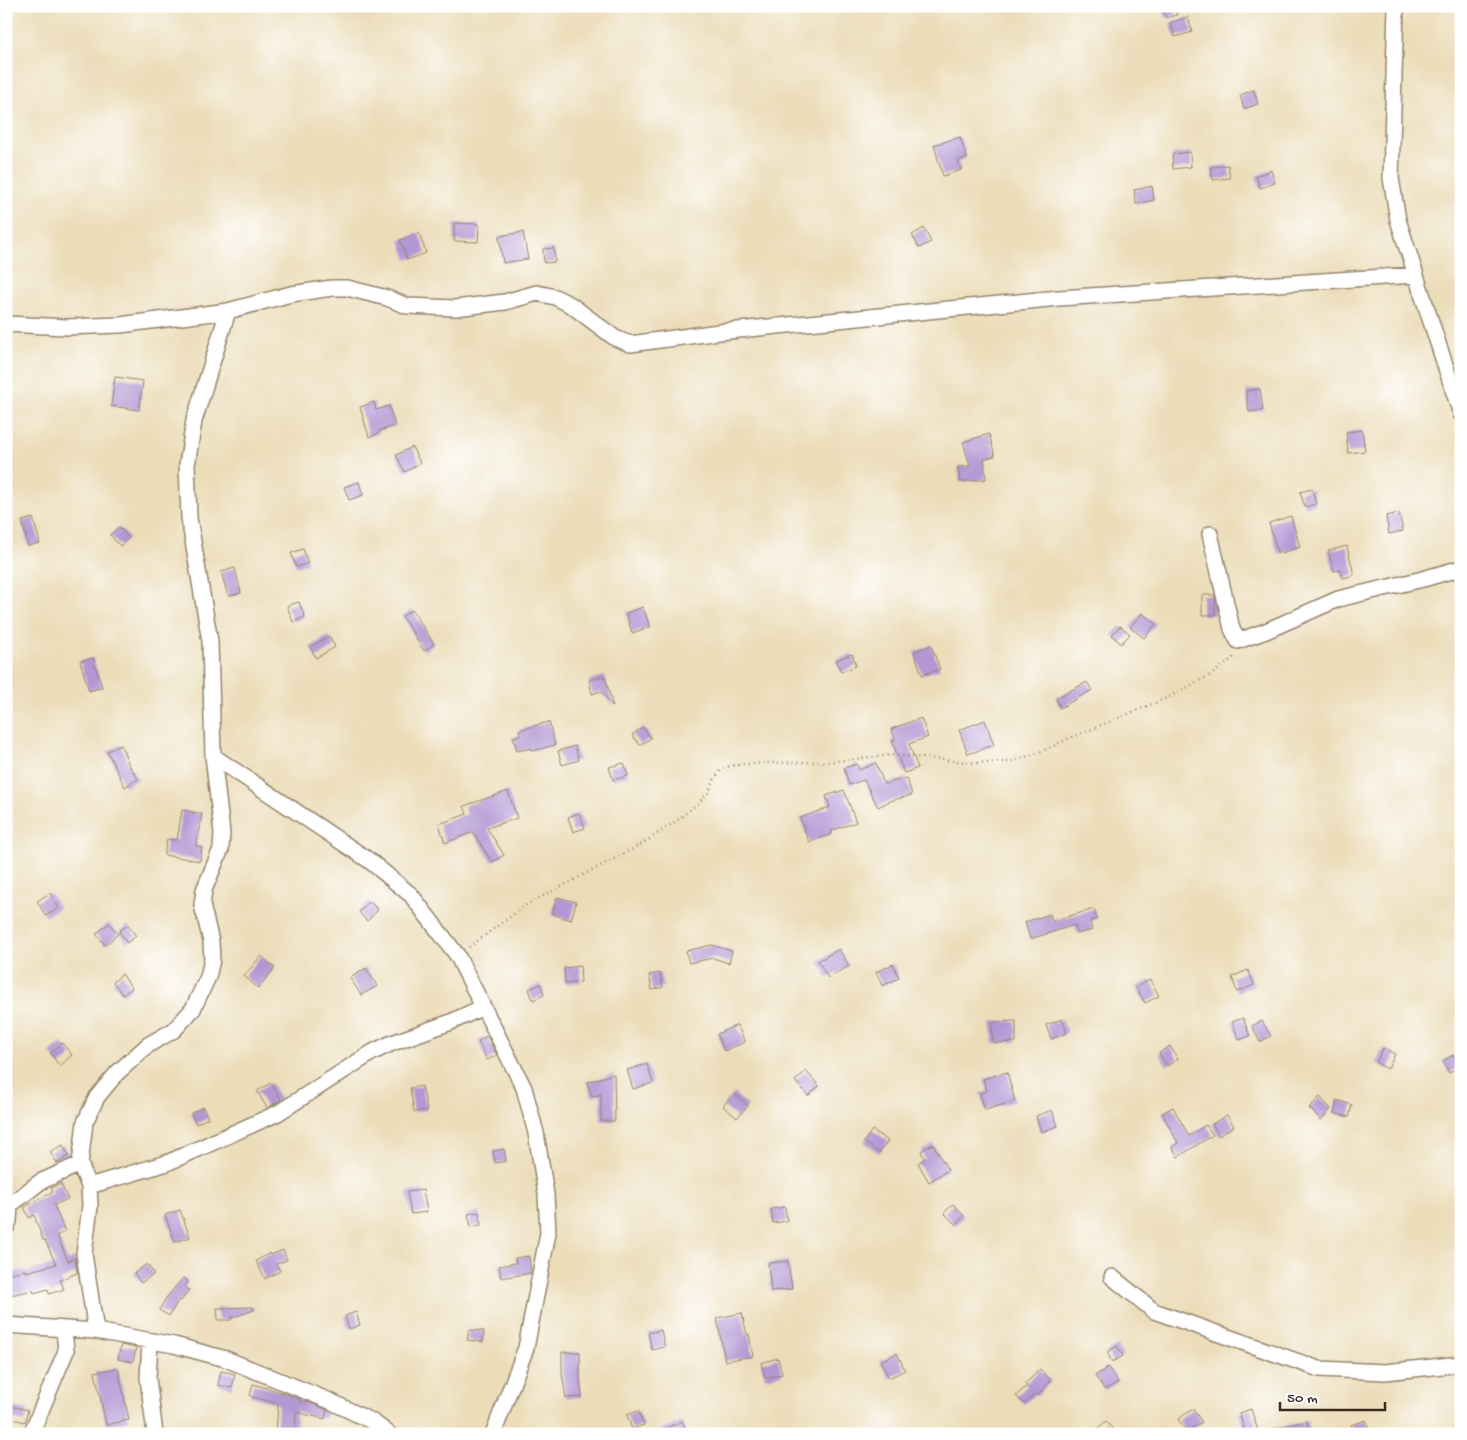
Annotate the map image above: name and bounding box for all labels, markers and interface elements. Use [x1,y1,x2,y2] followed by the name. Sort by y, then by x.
[1280,1380,1384,1412] scale bar
[1287,1390,1318,1408] text: 50 m

